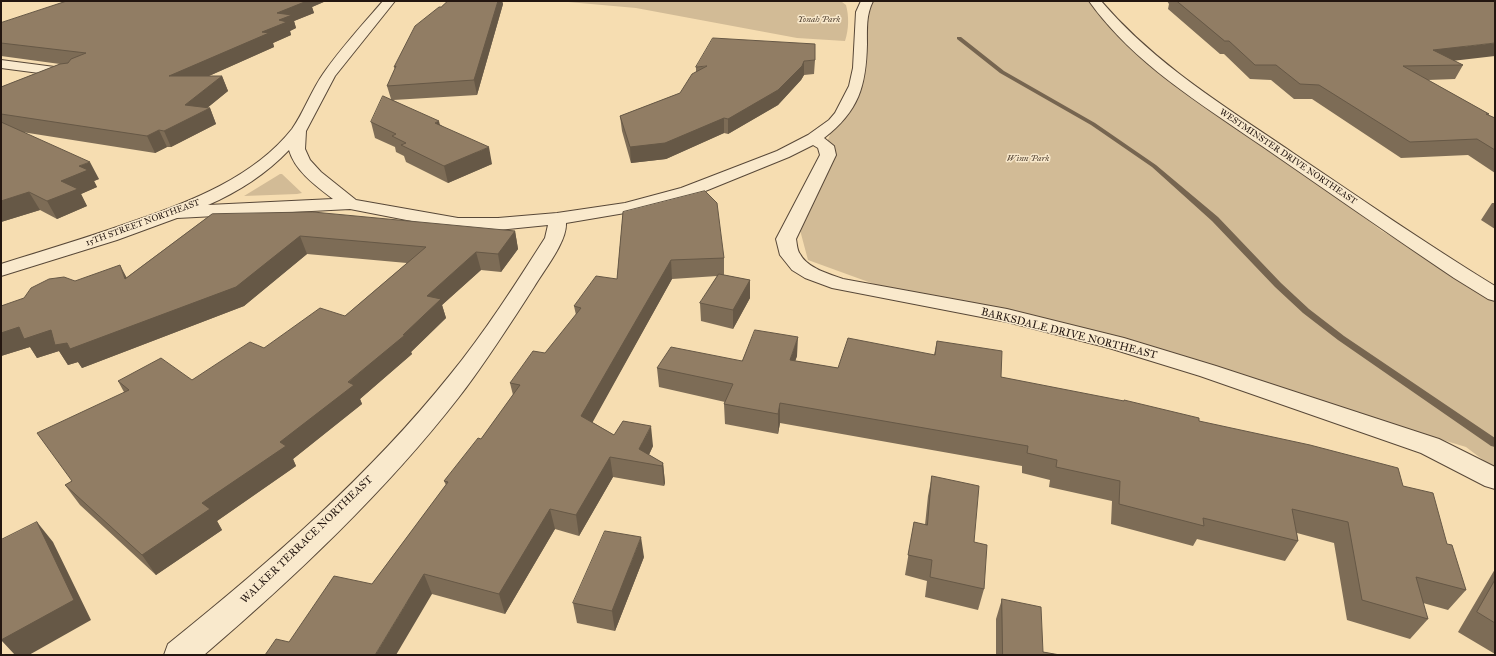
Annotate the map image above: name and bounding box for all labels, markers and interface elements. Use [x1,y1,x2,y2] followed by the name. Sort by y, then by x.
[798,15,840,25] park label: Yonah Park
[1217,107,1359,207] street label: WESTMINSTER DRIVE NORTHEAST
[1007,154,1049,164] park label: Winn Park
[85,197,201,249] street label: 15TH STREET NORTHEAST
[980,306,1158,362] street label: BARKSDALE DRIVE NORTHEAST
[238,473,376,607] street label: WALKER TERRACE NORTHEAST

